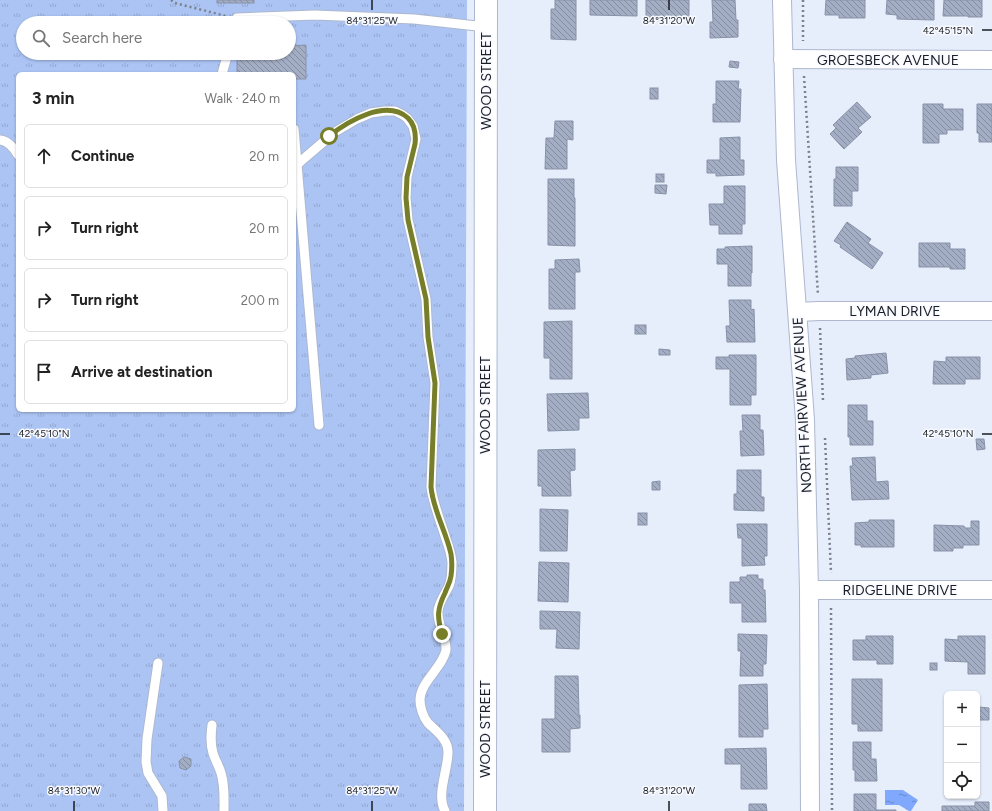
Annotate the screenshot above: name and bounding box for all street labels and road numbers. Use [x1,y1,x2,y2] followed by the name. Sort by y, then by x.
[478,32,495,130] street label: WOOD STREET
[817,52,959,69] street label: GROESBECK AVENUE
[849,303,941,320] street label: LYMAN DRIVE
[789,316,816,493] street label: NORTH FAIRVIEW AVENUE
[477,356,494,454] street label: WOOD STREET
[843,582,957,599] street label: RIDGELINE DRIVE
[477,680,494,778] street label: WOOD STREET

